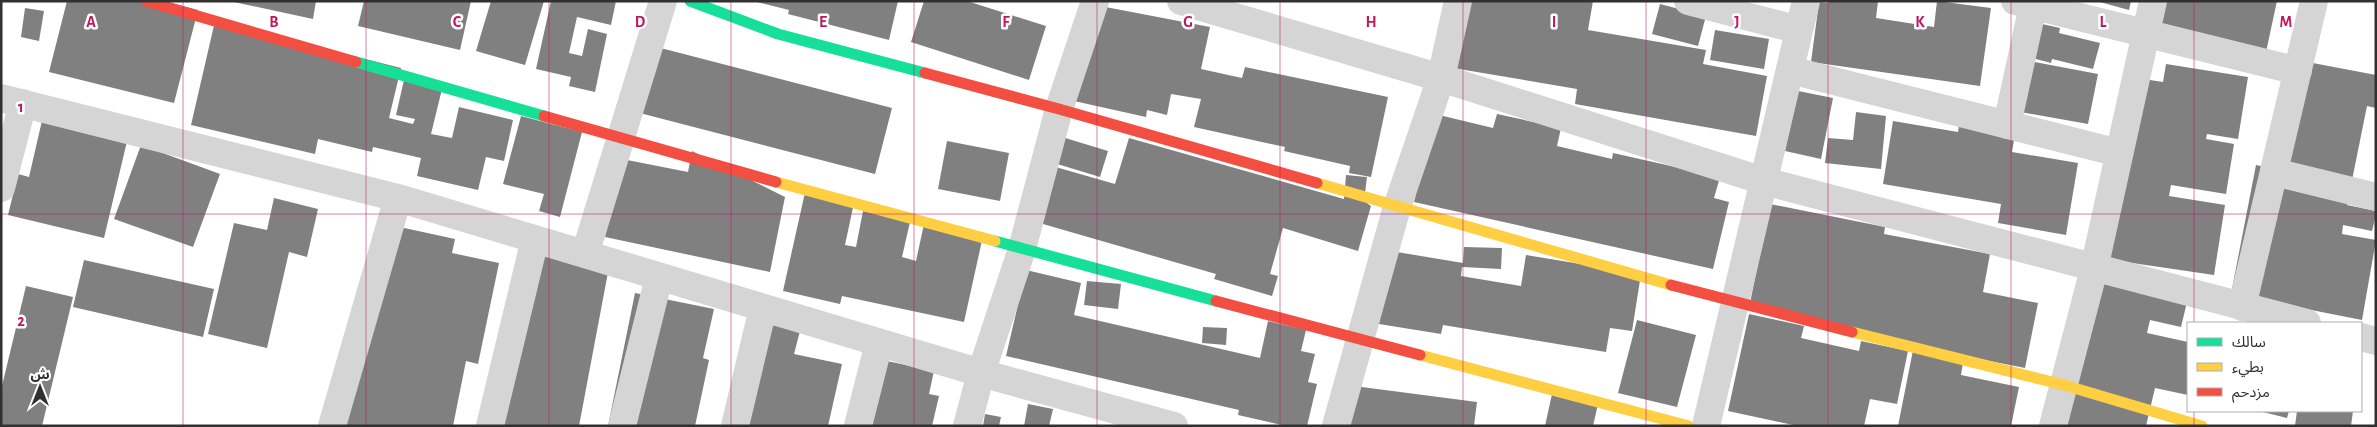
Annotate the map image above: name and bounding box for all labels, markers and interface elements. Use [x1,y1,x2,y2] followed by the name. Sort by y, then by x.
[86,14,96,30] text: A
[269,14,279,30] text: B
[453,14,462,30] text: C
[635,14,646,30] text: D
[819,14,827,30] text: E
[1002,14,1010,30] text: F
[1183,14,1193,30] text: G
[1365,14,1377,30] text: H
[1552,14,1556,30] text: I
[1734,14,1740,30] text: J
[1915,14,1925,30] text: K
[2100,14,2107,30] text: L
[2280,14,2292,30] text: M
[18,99,24,115] text: 1
[17,313,25,329] text: 2
[2187,322,2362,412] legend
[2232,335,2266,350] text: سالك
[2232,360,2264,378] text: بطيء
[15,362,65,412] north arrow
[30,368,50,382] text: ش
[2232,385,2270,403] text: مزدحم

